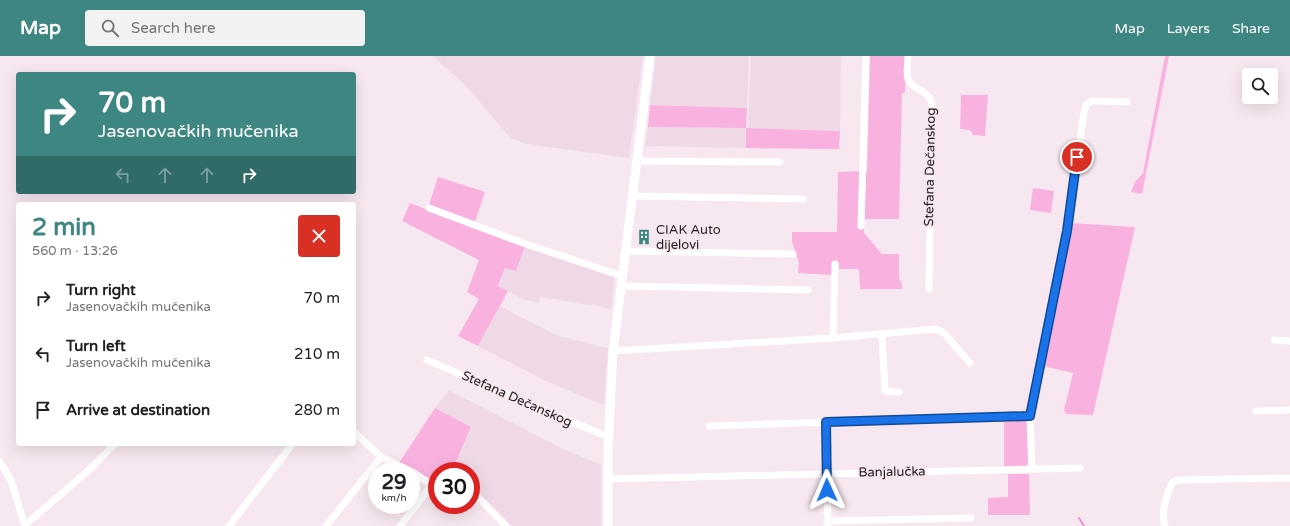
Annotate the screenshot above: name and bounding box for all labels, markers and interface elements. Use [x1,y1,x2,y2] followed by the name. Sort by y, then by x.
[85,10,365,46] search box
[20,17,61,39] text: Map
[99,17,121,39] icon: search
[131,19,215,37] text: Search here
[1115,20,1145,37] text: Map
[1167,20,1210,37] text: Layers
[1232,20,1270,37] text: Share
[1242,68,1278,104] map controls
[1242,68,1278,104] button: search
[98,86,166,120] text: 70 m
[32,88,84,140] icon: right
[921,107,939,227] street label: Stefana Dečanskog
[98,120,299,142] text: Jasenovačkih mučenika
[1060,140,1094,174] pin
[1066,146,1088,168] icon: arrive
[112,164,134,186] icon: left
[154,164,176,186] icon: ahead
[196,164,218,186] icon: ahead
[238,164,260,186] icon: right
[32,213,96,242] text: 2 min
[298,215,340,257] button: close
[656,222,721,253] place label: CIAK Auto dijelovi
[635,228,653,246] building icon: CIAK Auto dijelovi
[32,243,118,259] text: 560 m · 13:26
[66,281,136,299] text: Turn right
[32,287,54,309] icon: right
[303,289,340,307] text: 70 m
[66,299,211,315] text: Jasenovačkih mučenika
[66,337,126,355] text: Turn left
[32,343,54,365] icon: left
[294,345,340,363] text: 210 m
[66,355,211,371] text: Jasenovačkih mučenika
[459,367,575,431] street label: Stefana Dečanskog
[32,399,54,421] icon: arrive
[66,401,210,419] text: Arrive at destination
[294,401,340,419] text: 280 m
[428,462,480,514] speed limit sign: 30
[858,463,926,481] street label: Banjalučka
[806,469,848,511] position arrow
[381,471,407,495] text: 29
[381,492,407,504] text: km/h

